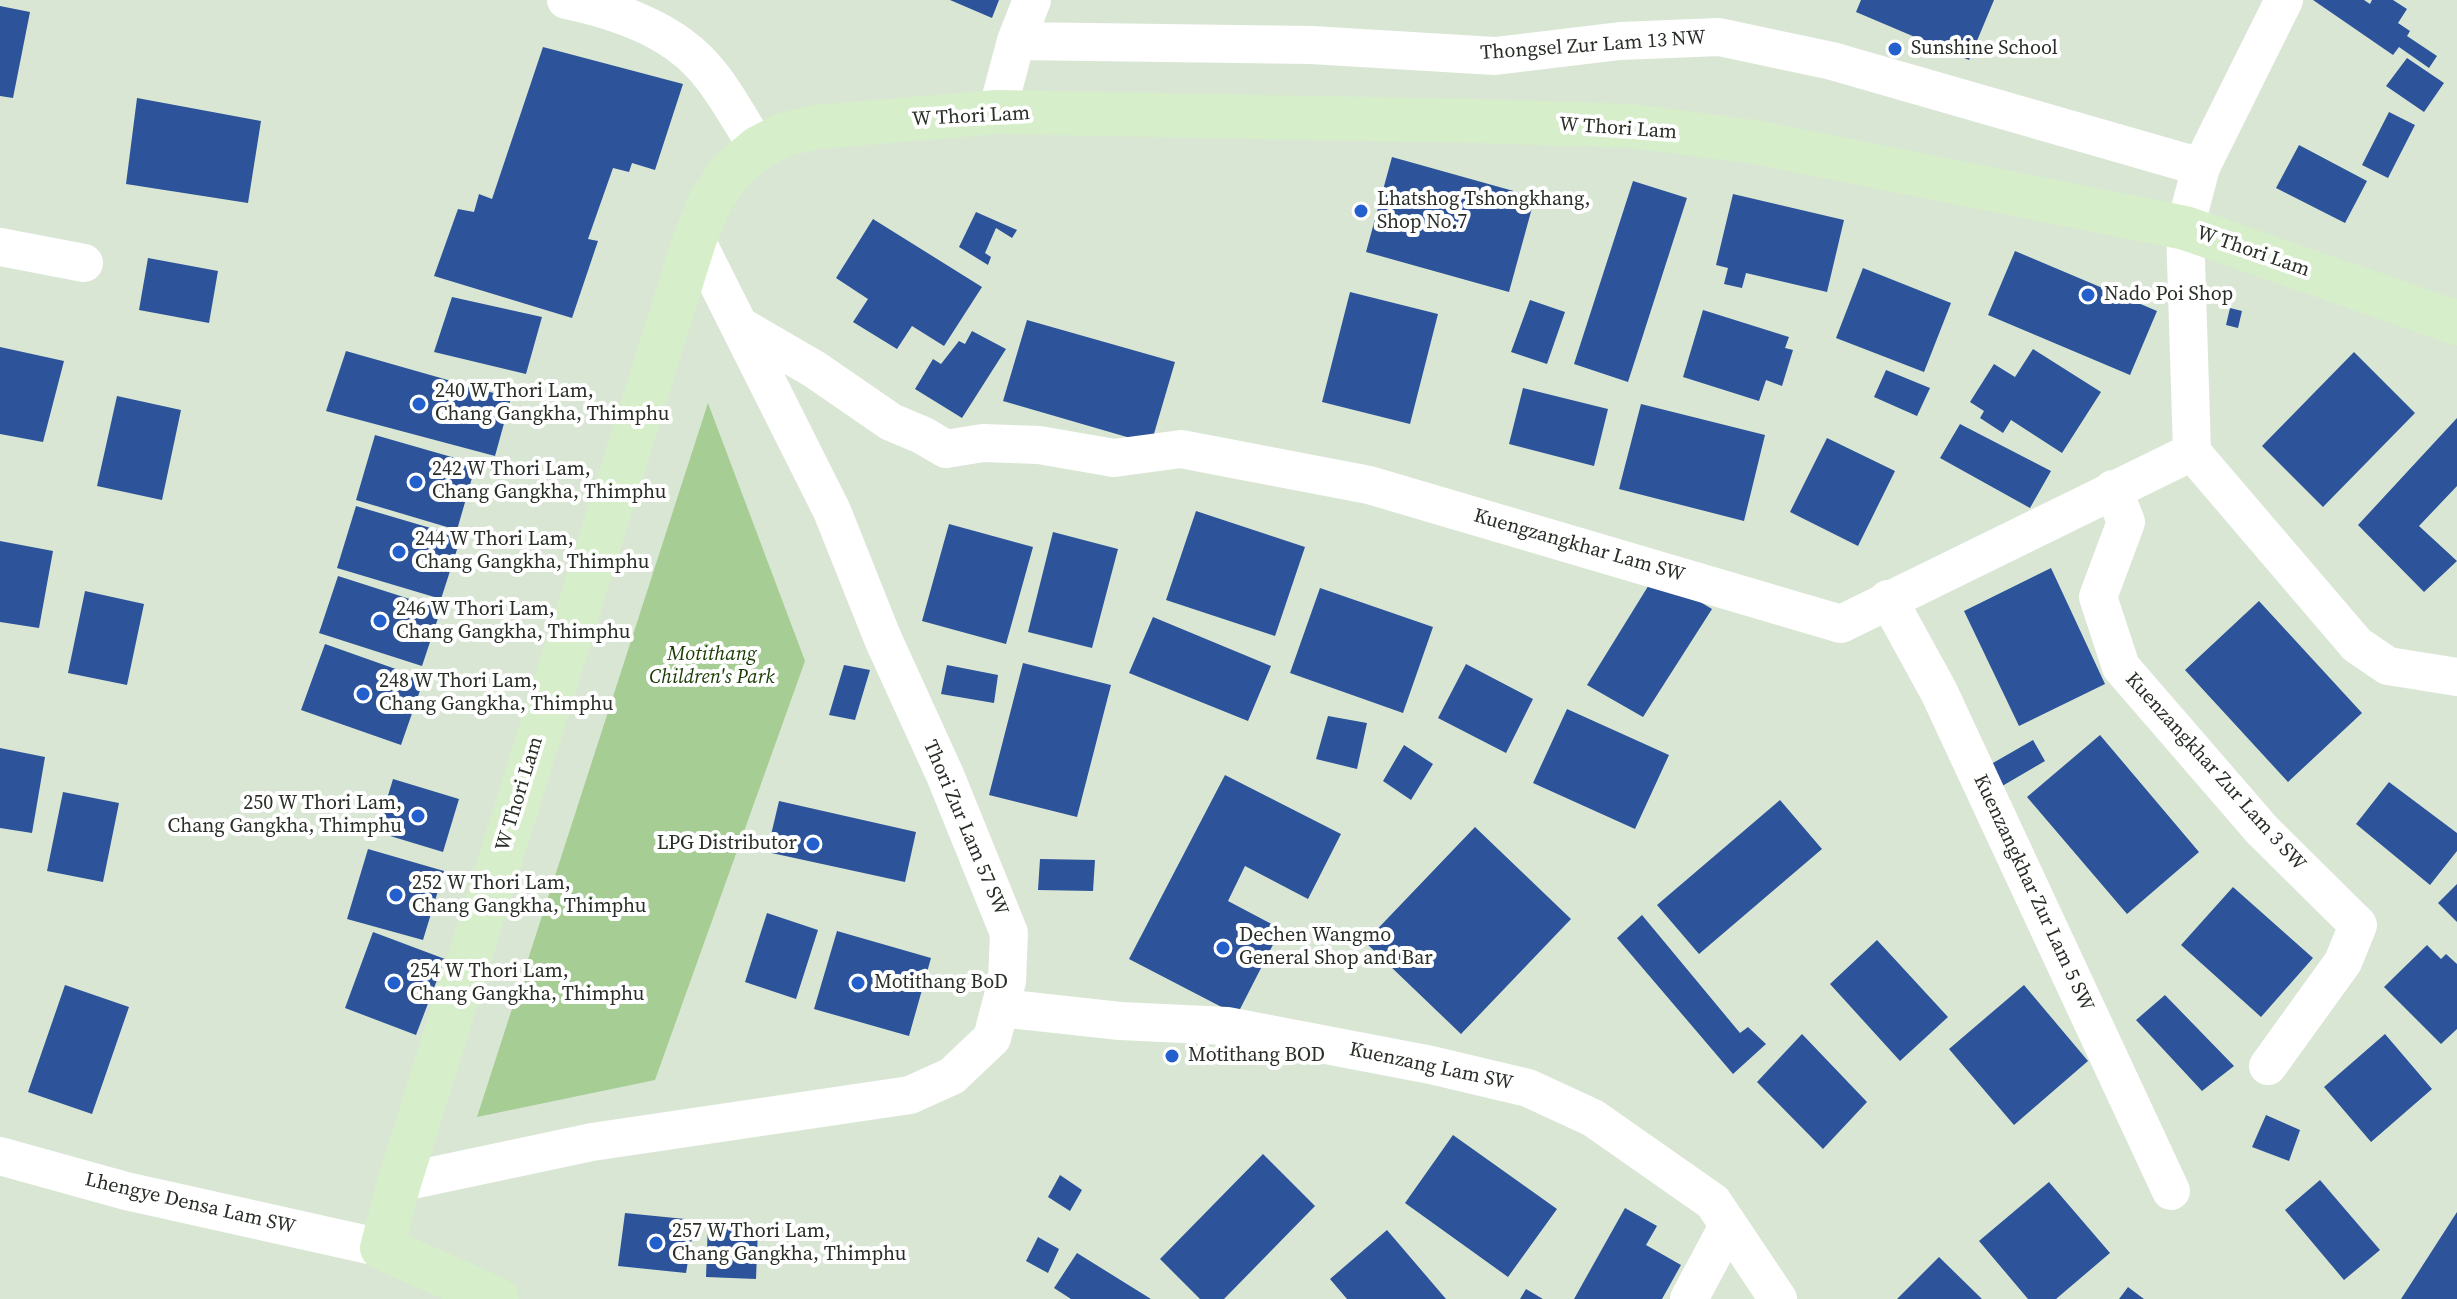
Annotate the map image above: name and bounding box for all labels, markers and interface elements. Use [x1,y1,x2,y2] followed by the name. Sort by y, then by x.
[1480,26,1706,66] street label: Thongsel Zur Lam 13 NW
[1911,37,2058,61] place label: Sunshine School
[1886,40,1904,58] marker: Sunshine School
[911,102,1031,132] street label: W Thori Lam
[1558,113,1678,145] street label: W Thori Lam
[1377,188,1590,235] place label: Lhatshog Tshongkhang, Shop No.7
[1352,202,1370,220] marker: Lhatshog Tshongkhang, Shop No.7
[2193,221,2313,283] street label: W Thori Lam
[2104,283,2233,307] place label: Nado Poi Shop
[2079,286,2097,304] marker: Nado Poi Shop
[435,380,669,427] place label: 240 W Thori Lam, Chang Gangkha, Thimphu
[410,395,428,413] marker: 240 W Thori Lam, Chang Gangkha, Thimphu
[432,458,666,505] place label: 242 W Thori Lam, Chang Gangkha, Thimphu
[407,473,425,491] marker: 242 W Thori Lam, Chang Gangkha, Thimphu
[1471,504,1687,588] street label: Kuengzangkhar Lam SW
[415,528,649,575] place label: 244 W Thori Lam, Chang Gangkha, Thimphu
[390,543,408,561] marker: 244 W Thori Lam, Chang Gangkha, Thimphu
[396,598,630,645] place label: 246 W Thori Lam, Chang Gangkha, Thimphu
[371,612,389,630] marker: 246 W Thori Lam, Chang Gangkha, Thimphu
[649,643,775,690] park label: Motithang Children's Park
[2120,668,2310,876] street label: Kuenzangkhar Zur Lam 3 SW
[379,670,613,717] place label: 248 W Thori Lam, Chang Gangkha, Thimphu
[354,685,372,703] marker: 248 W Thori Lam, Chang Gangkha, Thimphu
[491,734,549,854] street label: W Thori Lam
[917,737,1013,919] street label: Thori Zur Lam 57 SW
[1968,771,2098,1015] street label: Kuenzangkhar Zur Lam 5 SW
[168,792,402,839] place label: 250 W Thori Lam, Chang Gangkha, Thimphu
[409,807,427,825] marker: 250 W Thori Lam, Chang Gangkha, Thimphu
[657,832,797,856] place label: LPG Distributor
[804,835,822,853] marker: LPG Distributor
[412,872,646,919] place label: 252 W Thori Lam, Chang Gangkha, Thimphu
[387,886,405,904] marker: 252 W Thori Lam, Chang Gangkha, Thimphu
[1239,924,1433,971] place label: Dechen Wangmo General Shop and Bar
[1214,939,1232,957] marker: Dechen Wangmo General Shop and Bar
[410,960,644,1007] place label: 254 W Thori Lam, Chang Gangkha, Thimphu
[874,971,1008,995] place label: Motithang BoD
[385,974,403,992] marker: 254 W Thori Lam, Chang Gangkha, Thimphu
[849,974,867,992] marker: Motithang BoD
[1347,1038,1515,1096] street label: Kuenzang Lam SW
[1188,1044,1325,1068] place label: Motithang BOD
[1163,1047,1181,1065] marker: Motithang BOD
[82,1168,298,1240] street label: Lhengye Densa Lam SW
[672,1220,906,1267] place label: 257 W Thori Lam, Chang Gangkha, Thimphu
[647,1234,665,1252] marker: 257 W Thori Lam, Chang Gangkha, Thimphu

